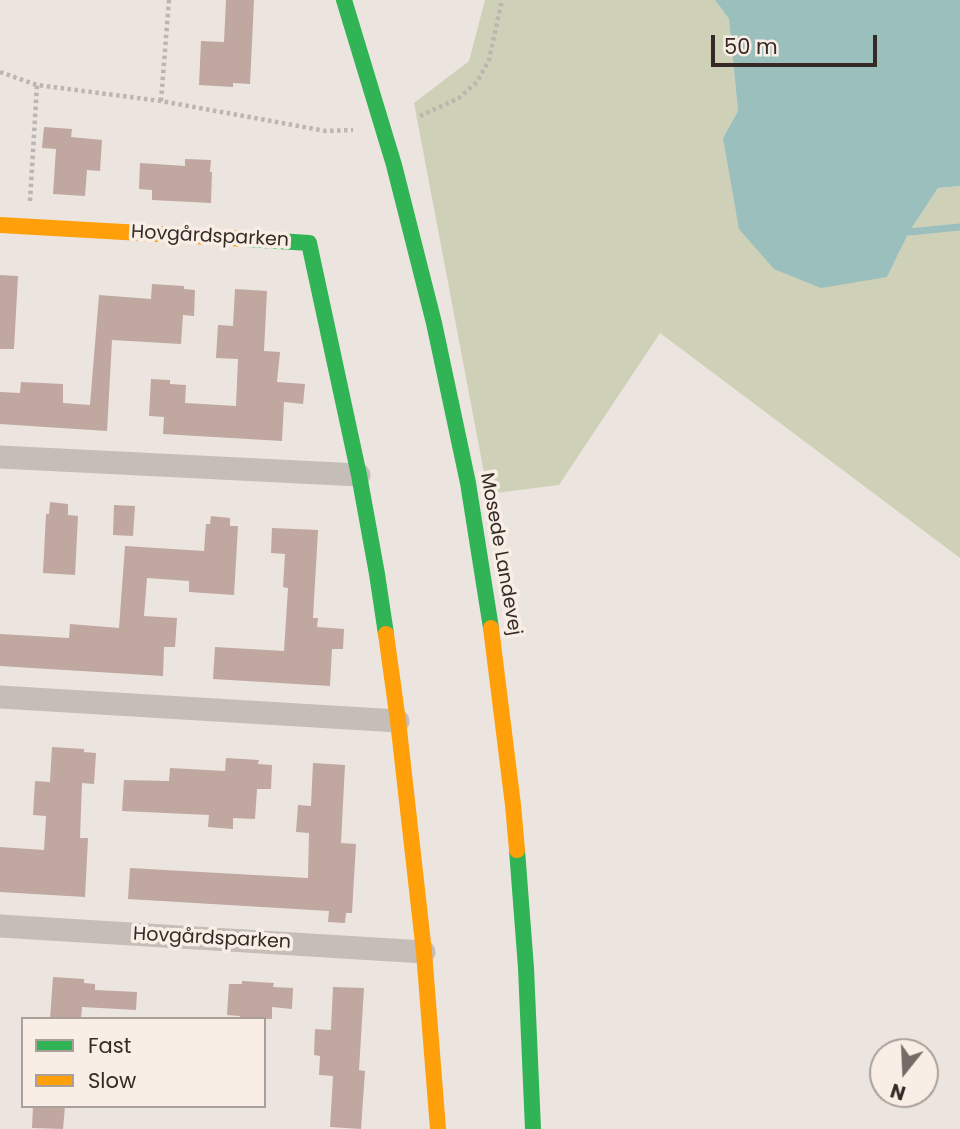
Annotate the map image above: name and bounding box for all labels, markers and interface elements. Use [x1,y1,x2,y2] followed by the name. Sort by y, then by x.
[715,21,881,65] scale bar
[724,32,778,61] text: 50 m
[131,221,289,253] street label: Hovgårdsparken
[474,471,526,637] street label: Mosede Landevej
[133,923,291,955] street label: Hovgårdsparken
[21,1017,266,1108] legend
[88,1031,131,1060] text: Fast
[869,1038,939,1108] north arrow
[88,1066,136,1095] text: Slow
[887,1076,909,1107] text: N

